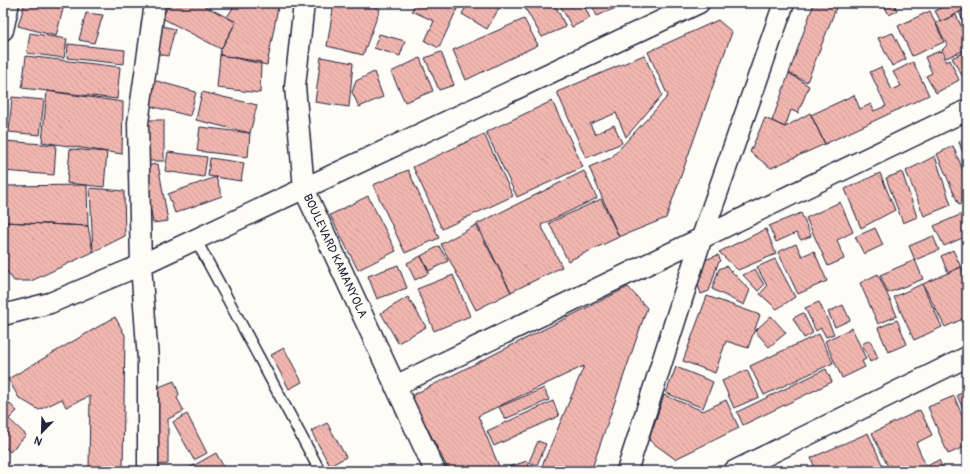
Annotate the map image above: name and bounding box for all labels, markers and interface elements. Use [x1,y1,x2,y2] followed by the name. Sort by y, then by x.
[300,192,370,321] street label: BOULEVARD KAMANYOLA
[22,412,62,452] north arrow
[32,433,44,448] text: N

